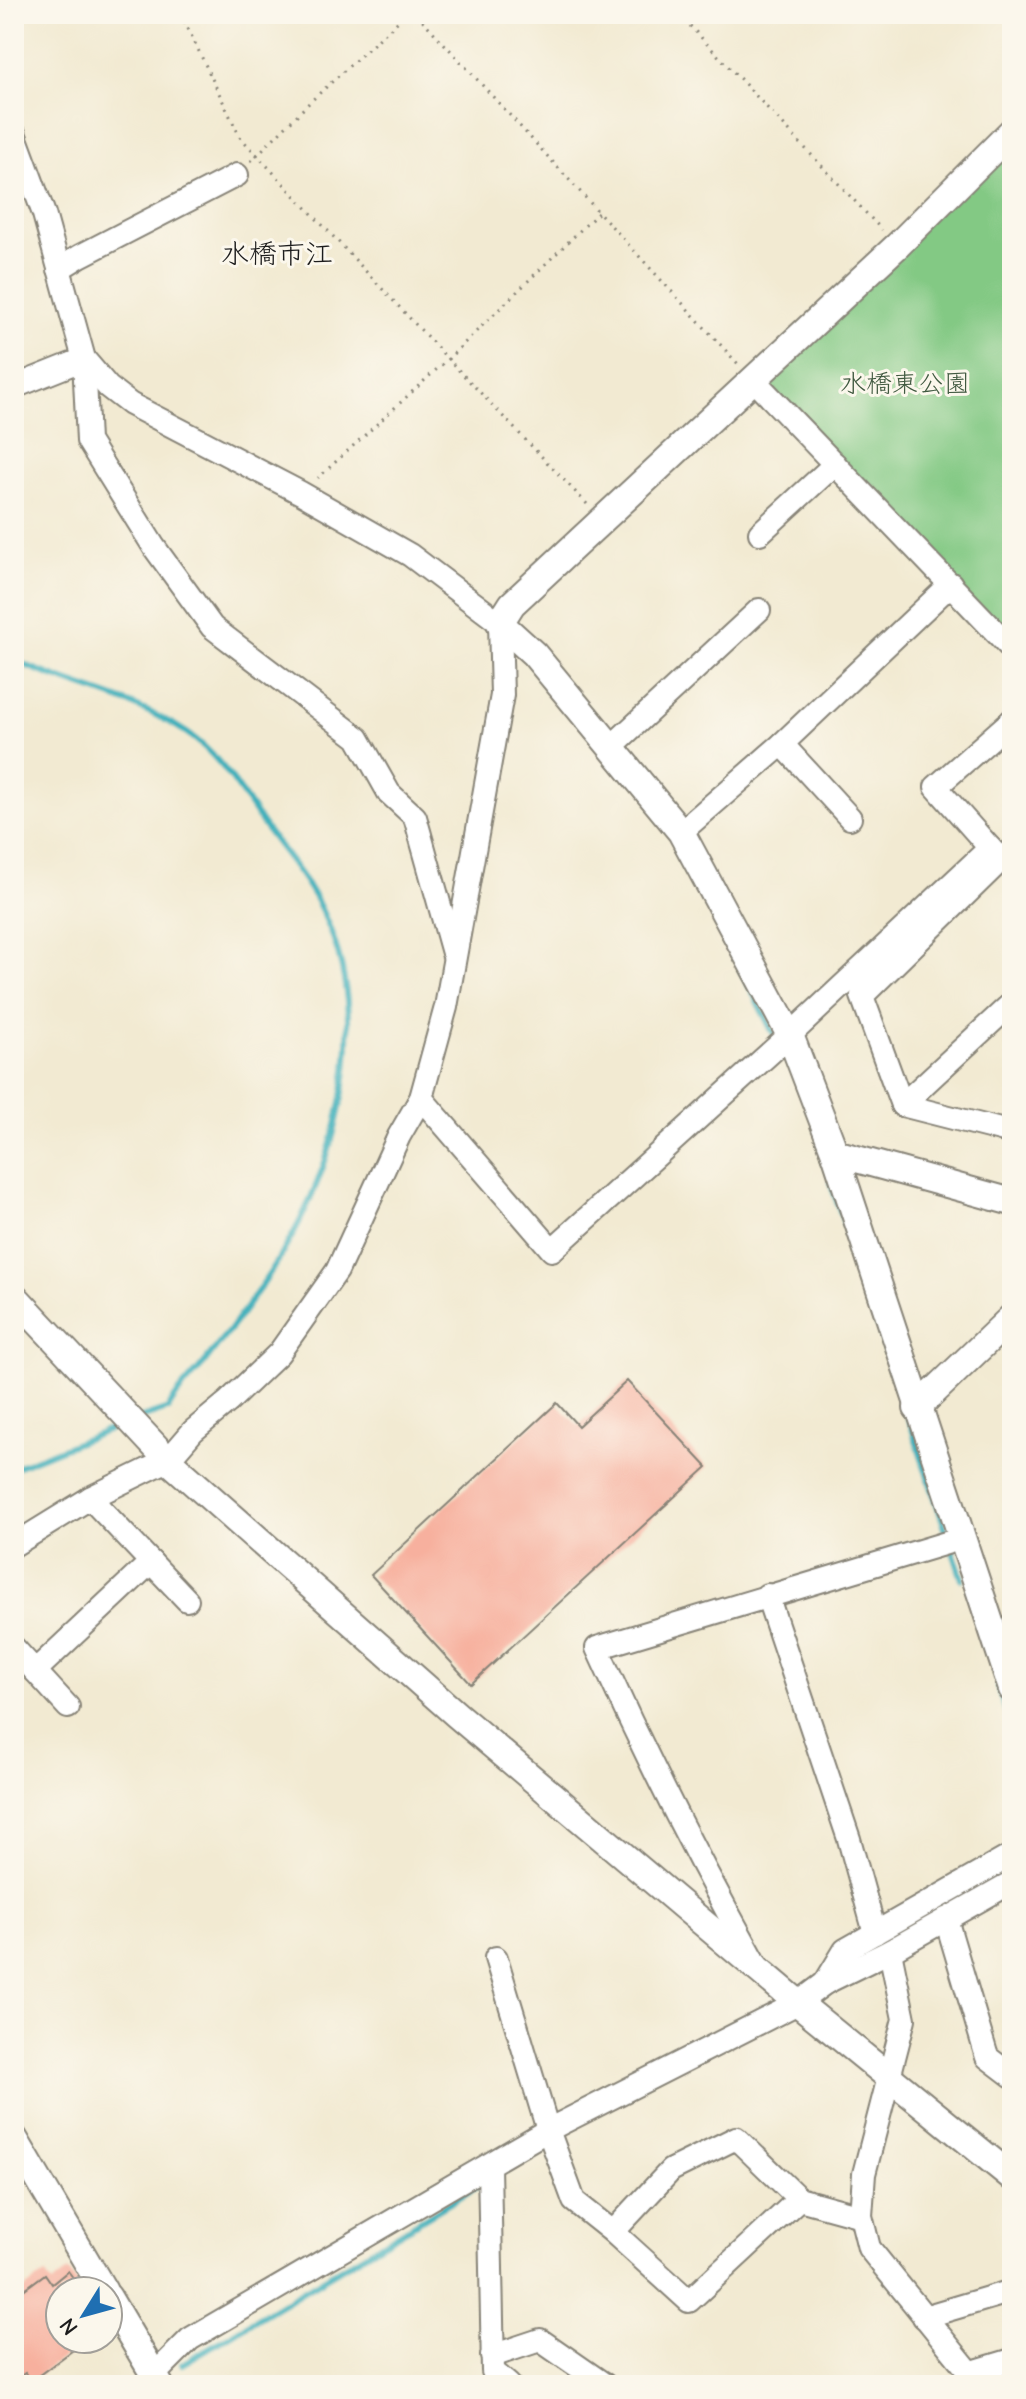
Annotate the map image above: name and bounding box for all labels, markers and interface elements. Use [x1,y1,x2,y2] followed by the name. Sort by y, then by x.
[221,238,333,270] district label: 水橋市江
[840,369,970,399] park label: 水橋東公園
[44,2275,124,2355] north arrow
[54,2313,84,2340] text: N

